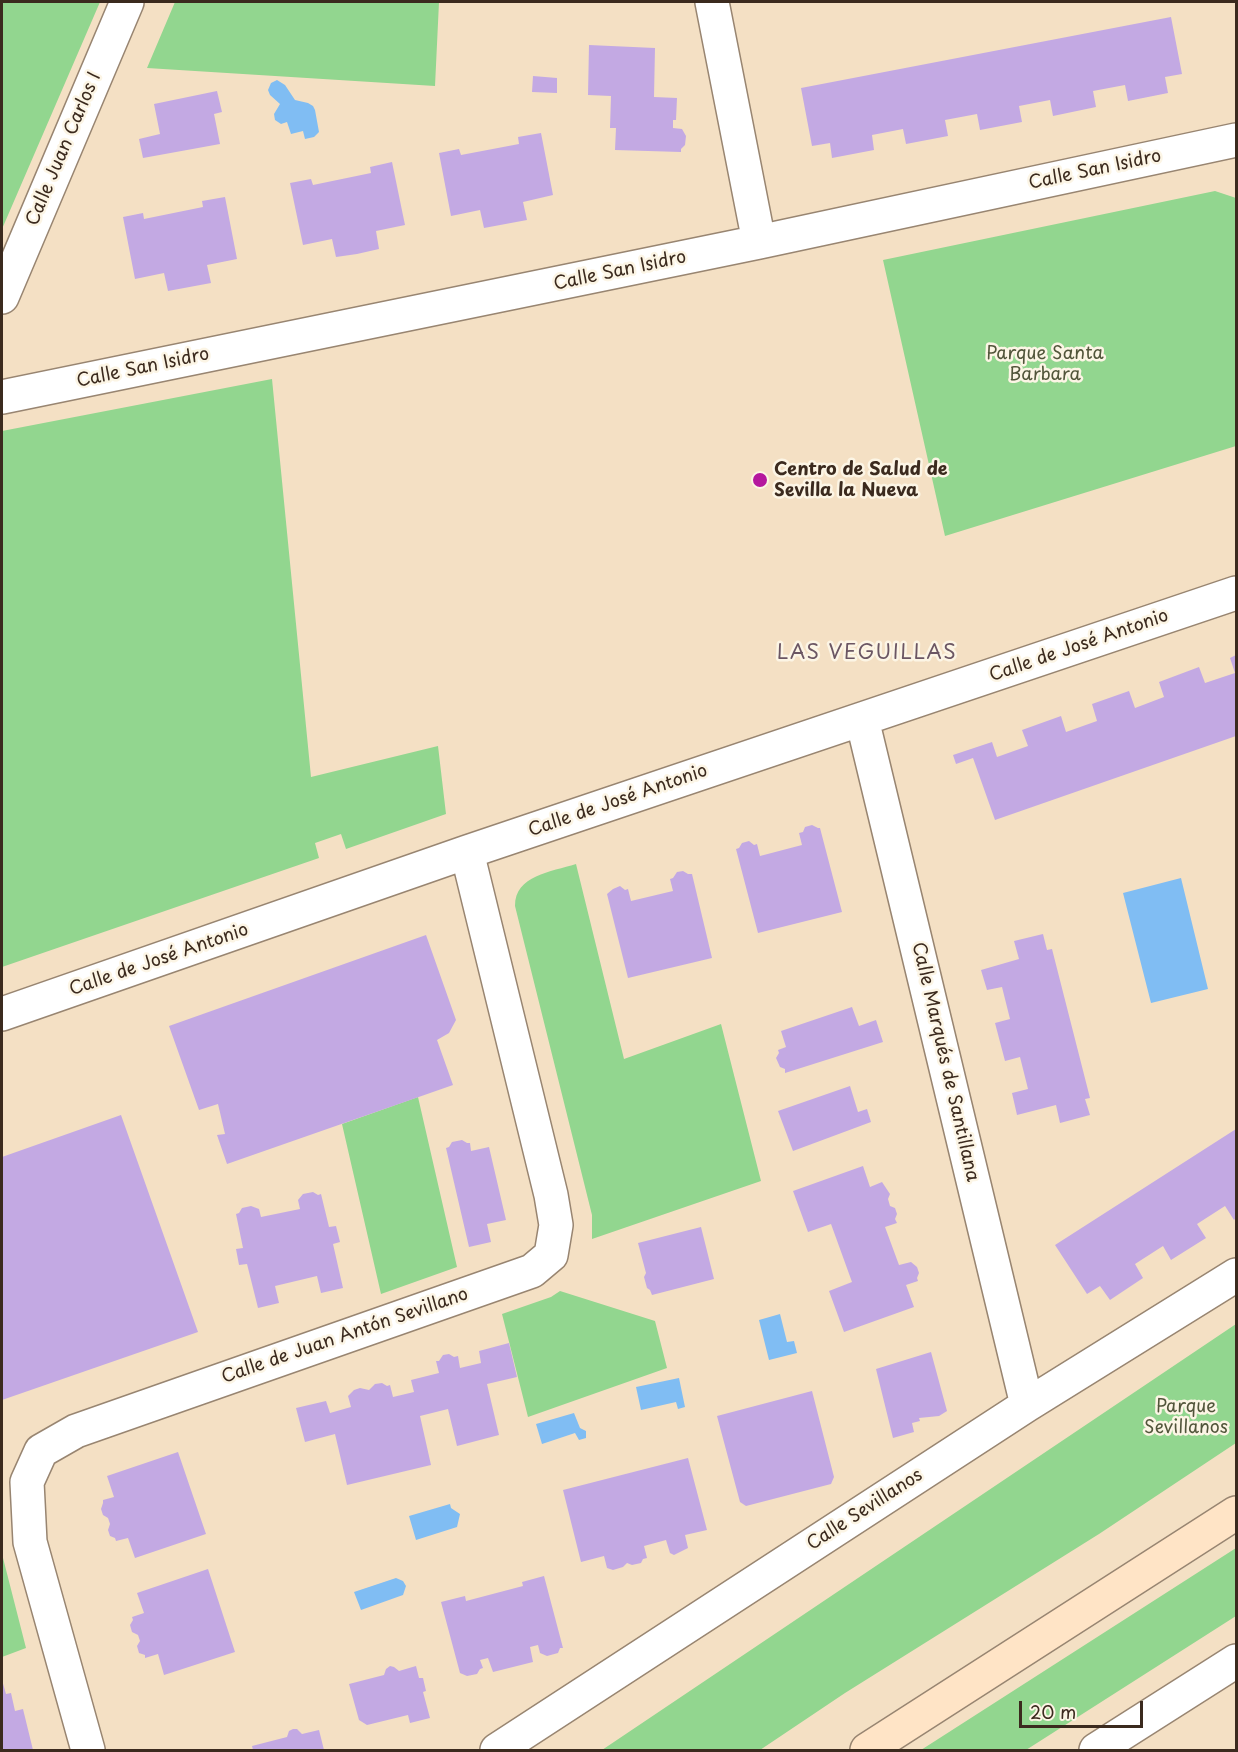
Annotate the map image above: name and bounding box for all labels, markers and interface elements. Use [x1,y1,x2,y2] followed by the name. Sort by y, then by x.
[22,69,106,229] street label: Calle Juan Carlos I
[1027,145,1163,195] street label: Calle San Isidro
[552,246,688,296] street label: Calle San Isidro
[75,343,211,393] street label: Calle San Isidro
[986,343,1104,386] park label: Parque Santa Barbara
[774,459,948,502] place label: Centro de Salud de Sevilla la Nueva
[751,471,769,489] marker: Centro de Salud de Sevilla la Nueva
[987,605,1171,687] street label: Calle de José Antonio
[778,641,956,665] district label: LAS VEGUILLAS
[526,760,710,842] street label: Calle de José Antonio
[67,919,251,1001] street label: Calle de José Antonio
[907,940,983,1184] street label: Calle Marqués de Santillana
[219,1284,471,1388] street label: Calle de Juan Antón Sevillano
[1144,1396,1228,1438] park label: Parque Sevillanos
[803,1465,927,1555] street label: Calle Sevillanos
[1022,1689,1146,1727] scale bar
[1030,1698,1076,1725] text: 20 m

